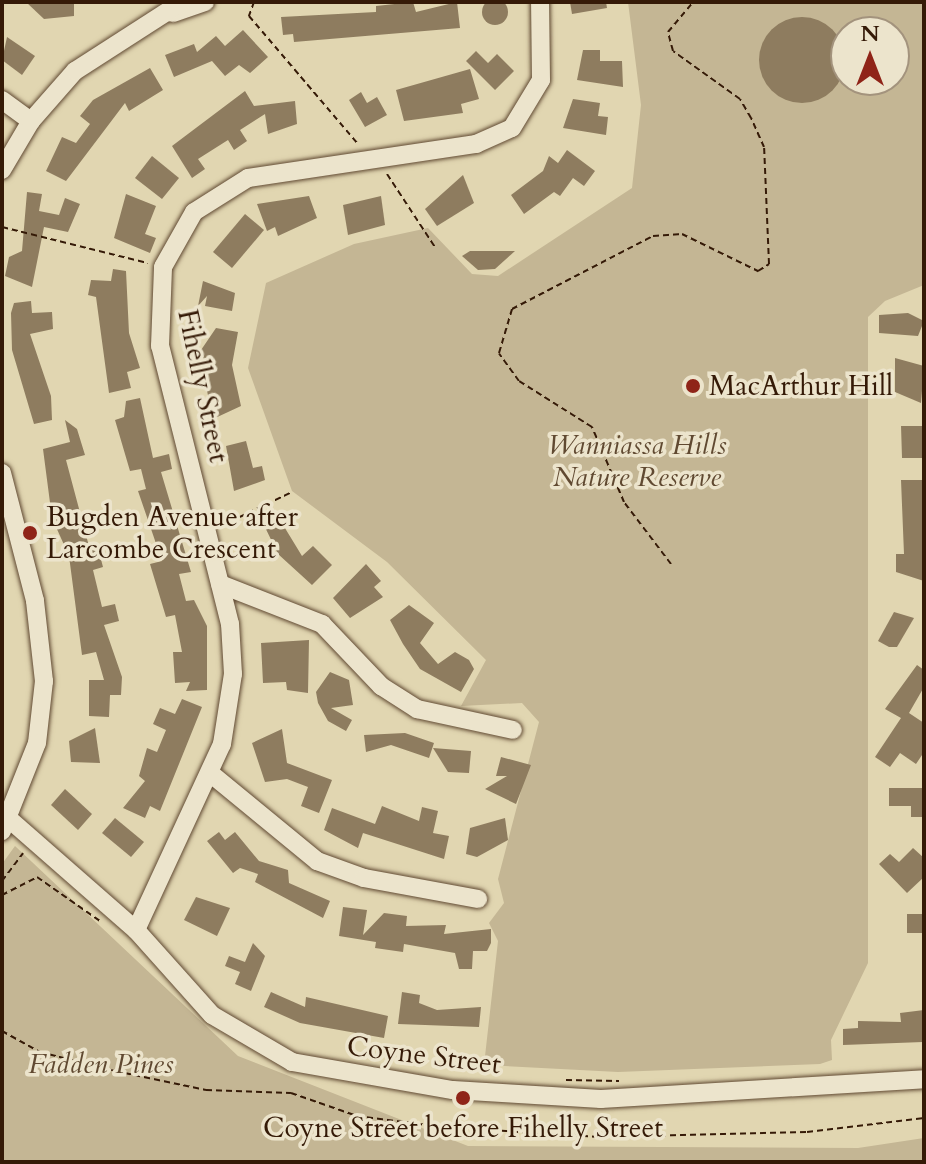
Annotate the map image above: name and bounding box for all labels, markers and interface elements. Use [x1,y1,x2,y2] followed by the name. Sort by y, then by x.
[830,16,910,96] north arrow
[860,19,880,49] text: N
[170,306,236,466] street label: Fihelly Street
[709,369,893,403] place label: MacArthur Hill
[684,377,702,395] marker: MacArthur Hill
[548,428,726,494] park label: Wanniassa Hills Nature Reserve
[46,500,298,566] place label: Bugden Avenue after Larcombe Crescent
[21,524,39,542] marker: Bugden Avenue after Larcombe Crescent
[345,1029,503,1081] street label: Coyne Street
[29,1047,173,1081] park label: Fadden Pines
[454,1089,472,1107] marker: Coyne Street before Fihelly Street
[263,1111,663,1145] place label: Coyne Street before Fihelly Street

